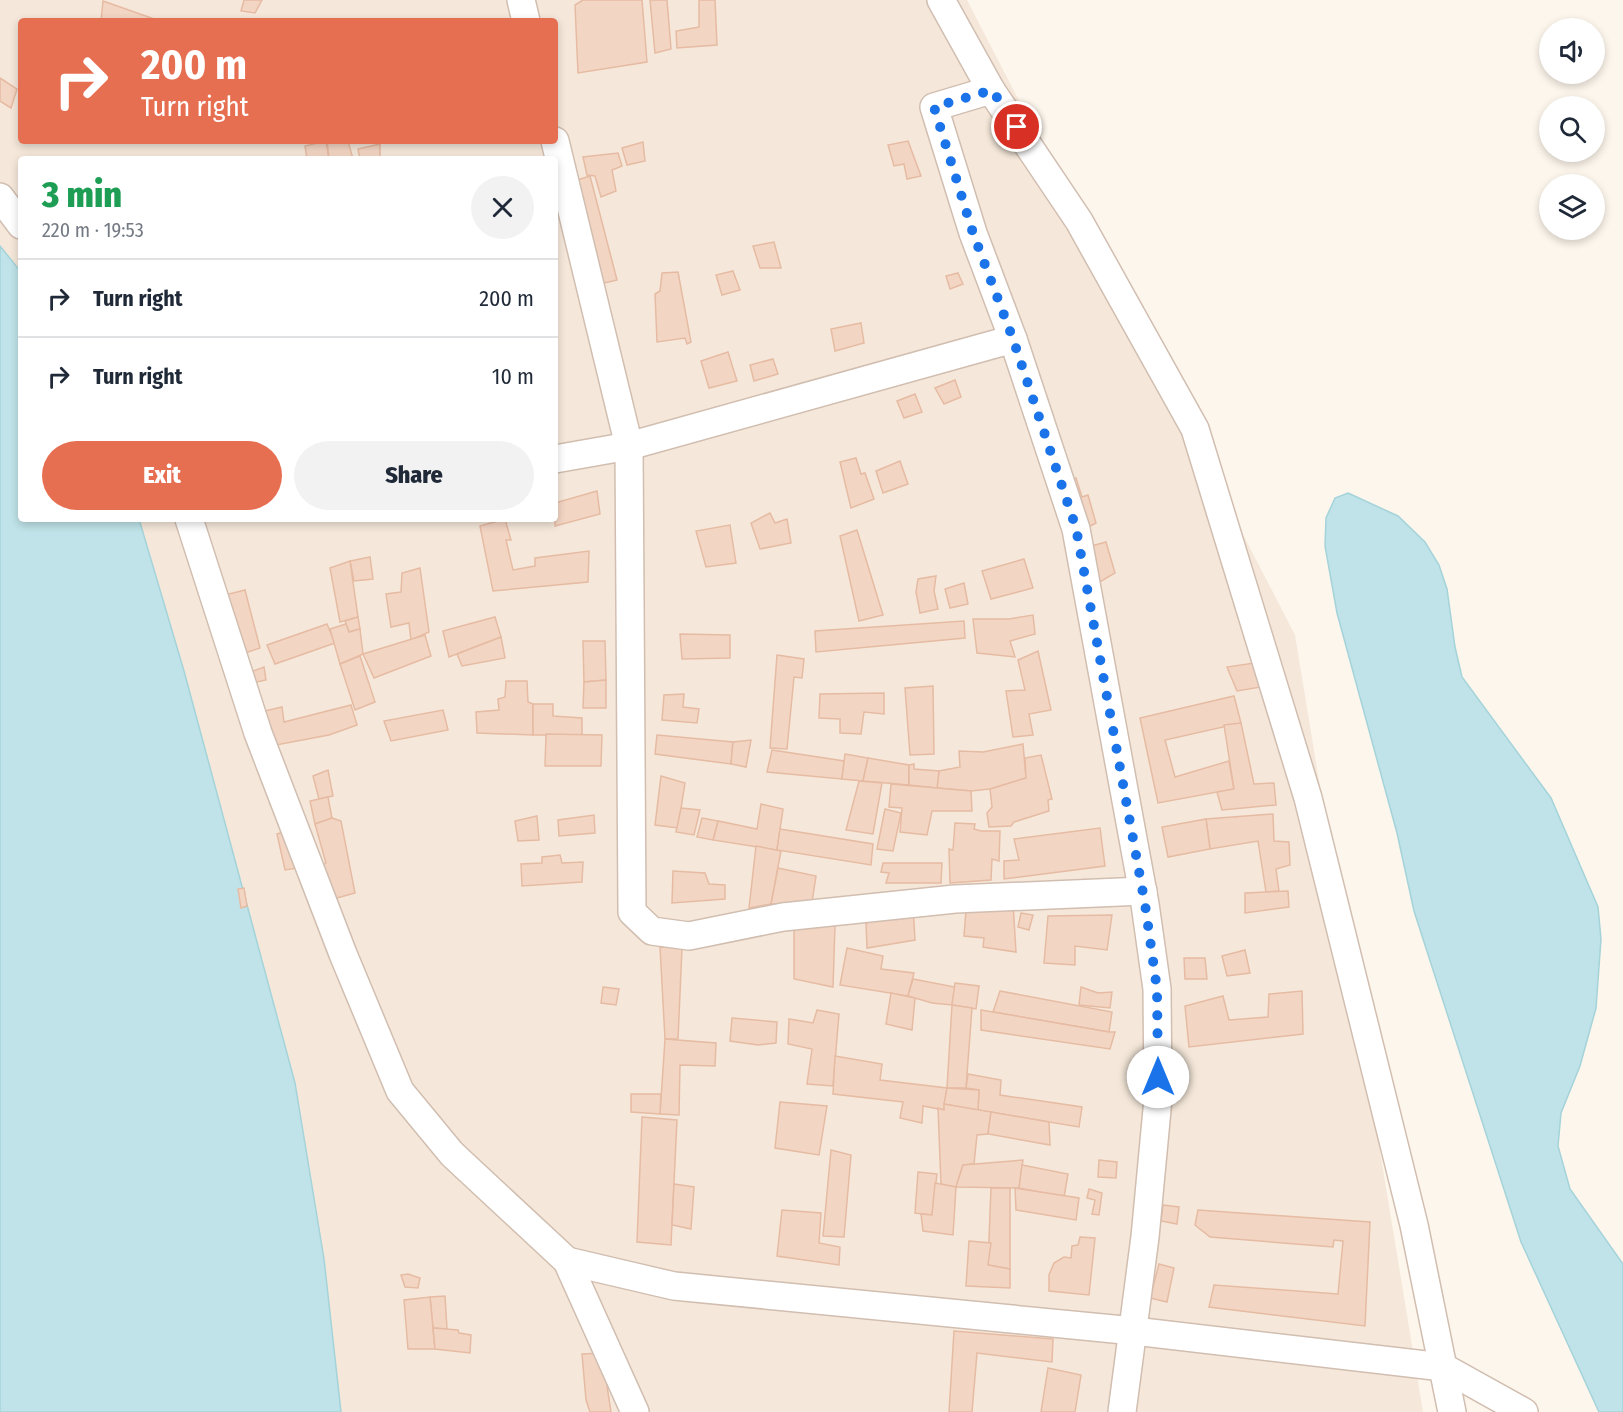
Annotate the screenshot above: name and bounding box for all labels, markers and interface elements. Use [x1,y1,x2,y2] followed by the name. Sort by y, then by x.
[1539,18,1605,240] map controls
[1539,18,1605,84] button: sound
[141,40,247,90] text: 200 m
[42,42,120,120] icon: right
[141,91,249,123] text: Turn right
[1539,96,1605,162] button: search
[991,101,1042,152] pin
[1000,110,1033,143] icon: arrive
[42,173,122,217] text: 3 min
[1539,174,1605,240] button: layers
[471,176,534,239] button: close
[42,218,144,242] text: 220 m · 19:53
[42,282,75,315] icon: right
[93,285,182,312] text: Turn right
[479,285,534,312] text: 200 m
[42,360,75,393] icon: right
[93,363,182,390] text: Turn right
[492,363,534,390] text: 10 m
[42,441,282,510] button: Exit
[294,441,534,510] button: Share
[1126,1045,1190,1109] position arrow

